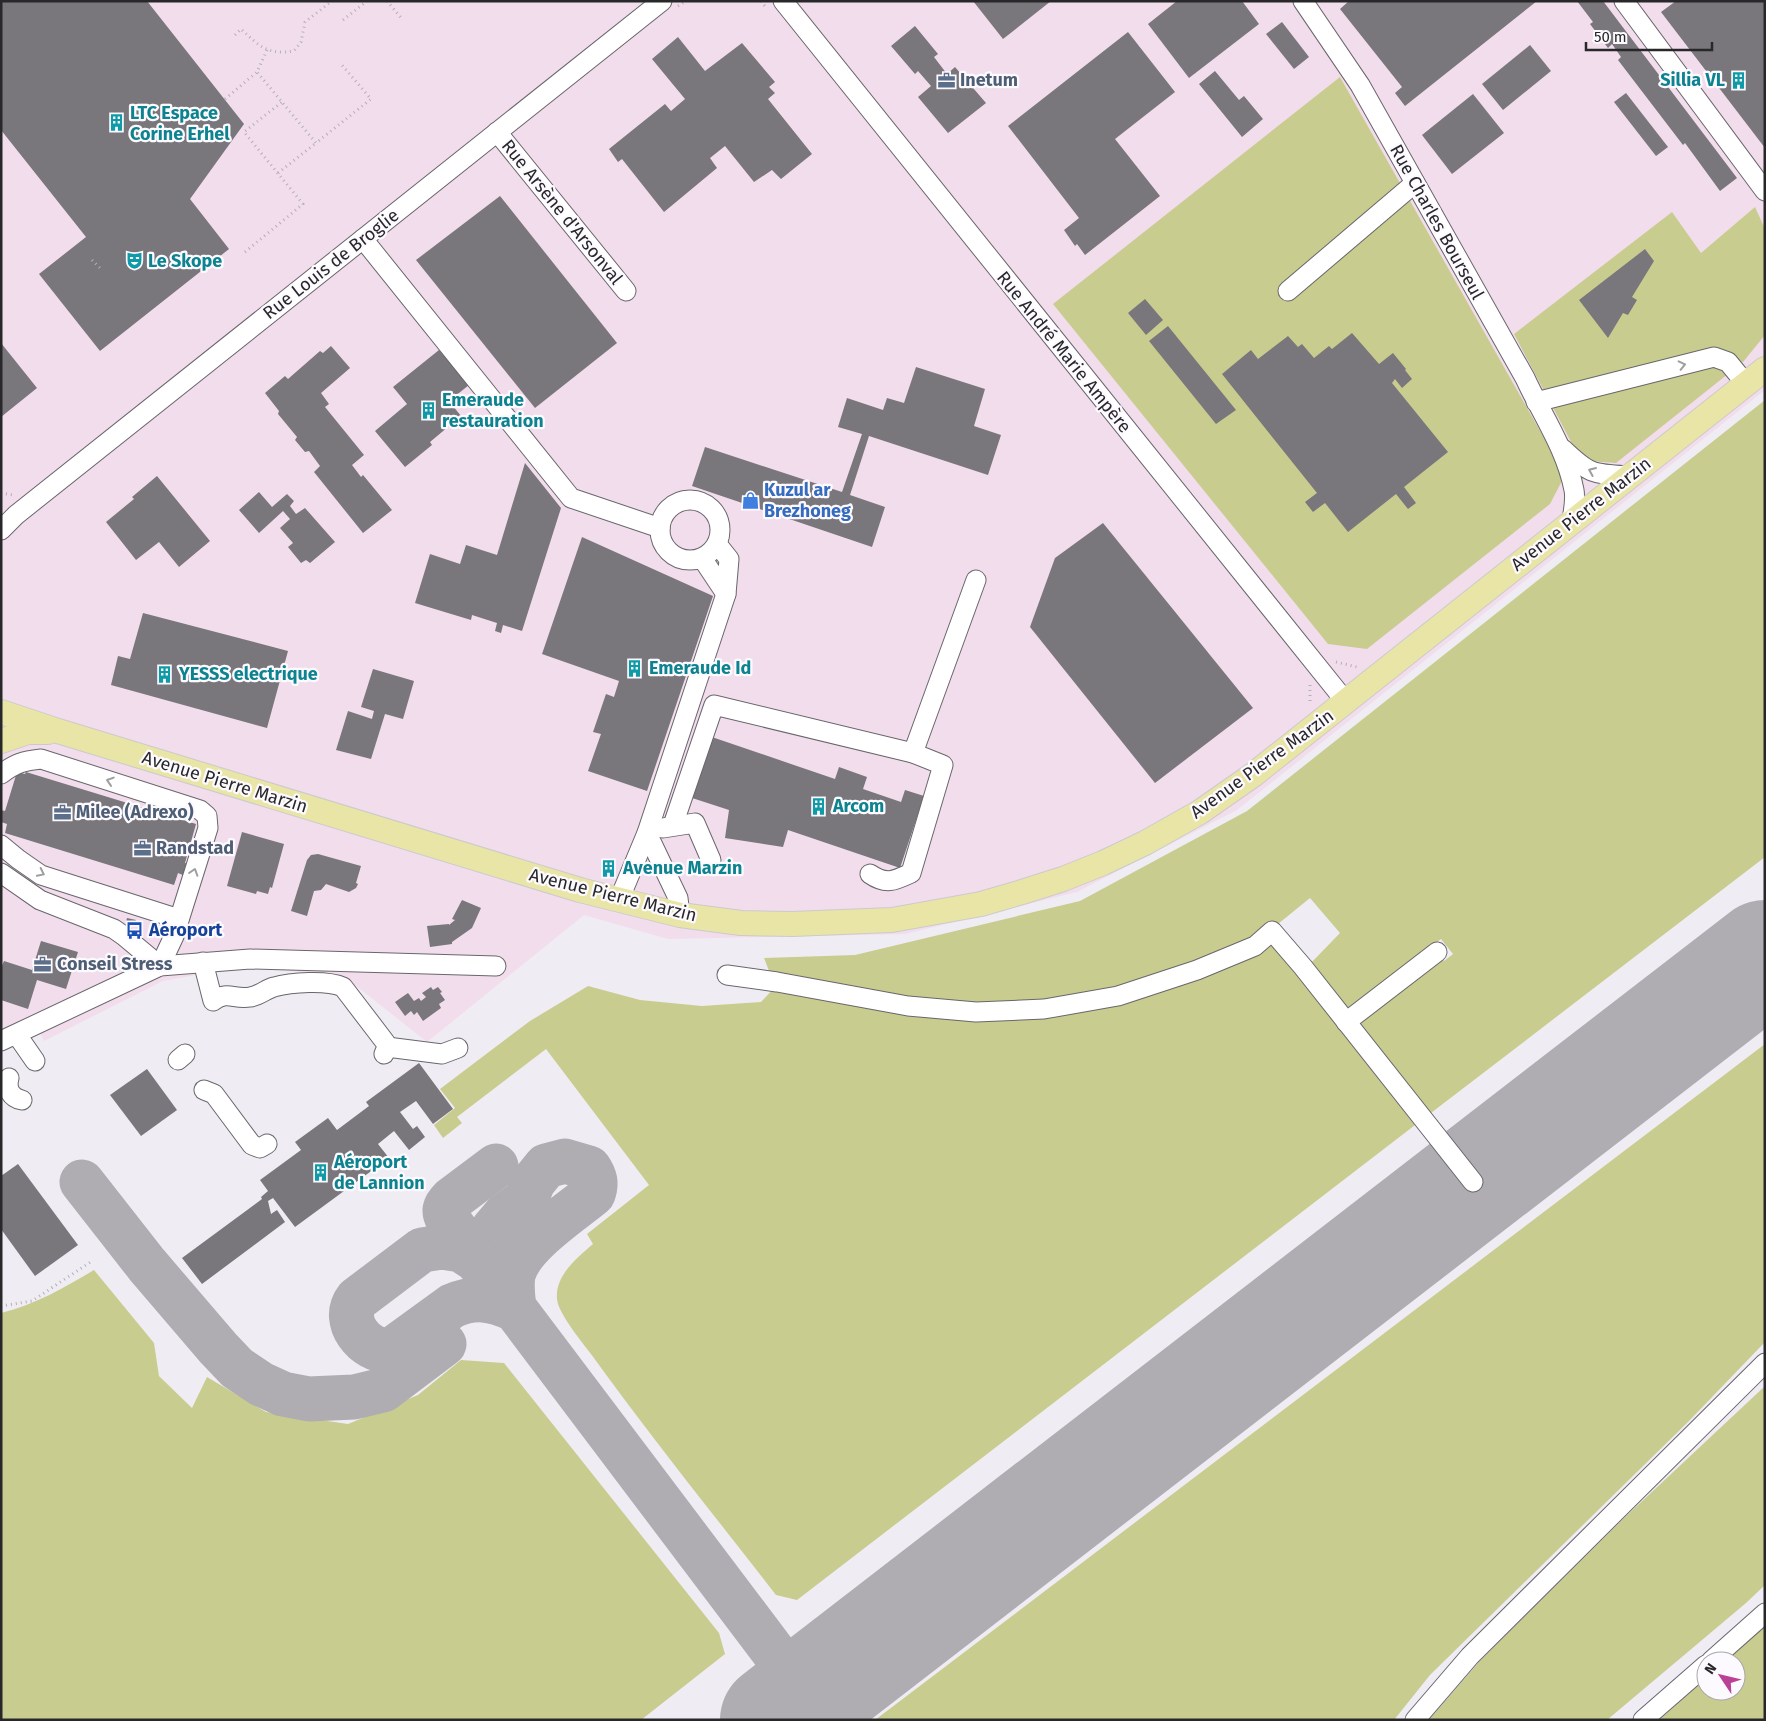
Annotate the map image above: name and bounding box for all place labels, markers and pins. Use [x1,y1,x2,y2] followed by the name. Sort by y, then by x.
[960,69,1018,91] place label: Inetum
[1660,69,1725,91] place label: Sillia VL
[936,70,956,90] office icon: Inetum
[1729,70,1749,90] building icon: Sillia VL
[130,102,230,145] place label: LTC Espace Corine Erhel
[106,113,126,133] building icon: LTC Espace Corine Erhel
[148,250,222,272] place label: Le Skope
[124,251,144,271] theatre icon: Le Skope
[442,389,544,432] place label: Emeraude restauration
[418,400,438,420] building icon: Emeraude restauration
[764,479,851,522] place label: Kuzul ar Brezhoneg
[740,490,760,510] shop icon: Kuzul ar Brezhoneg
[649,657,751,679] place label: Emeraude Id
[625,658,645,678] building icon: Emeraude Id
[178,663,318,685] place label: YESSS electrique
[155,664,175,684] building icon: YESSS electrique
[832,795,884,817] place label: Arcom
[809,796,829,816] building icon: Arcom
[76,801,194,823] place label: Milee (Adrexo)
[52,802,72,822] office icon: Milee (Adrexo)
[156,837,234,859] place label: Randstad
[132,838,152,858] office icon: Randstad
[622,857,742,879] place label: Avenue Marzin
[599,858,619,878] building icon: Avenue Marzin
[148,919,223,941] place label: Aéroport
[125,920,145,940] bus stop icon: Aéroport
[57,953,173,975] place label: Conseil Stress
[33,954,53,974] office icon: Conseil Stress
[333,1151,425,1194] place label: Aéroport de Lannion
[310,1162,330,1182] building icon: Aéroport de Lannion

